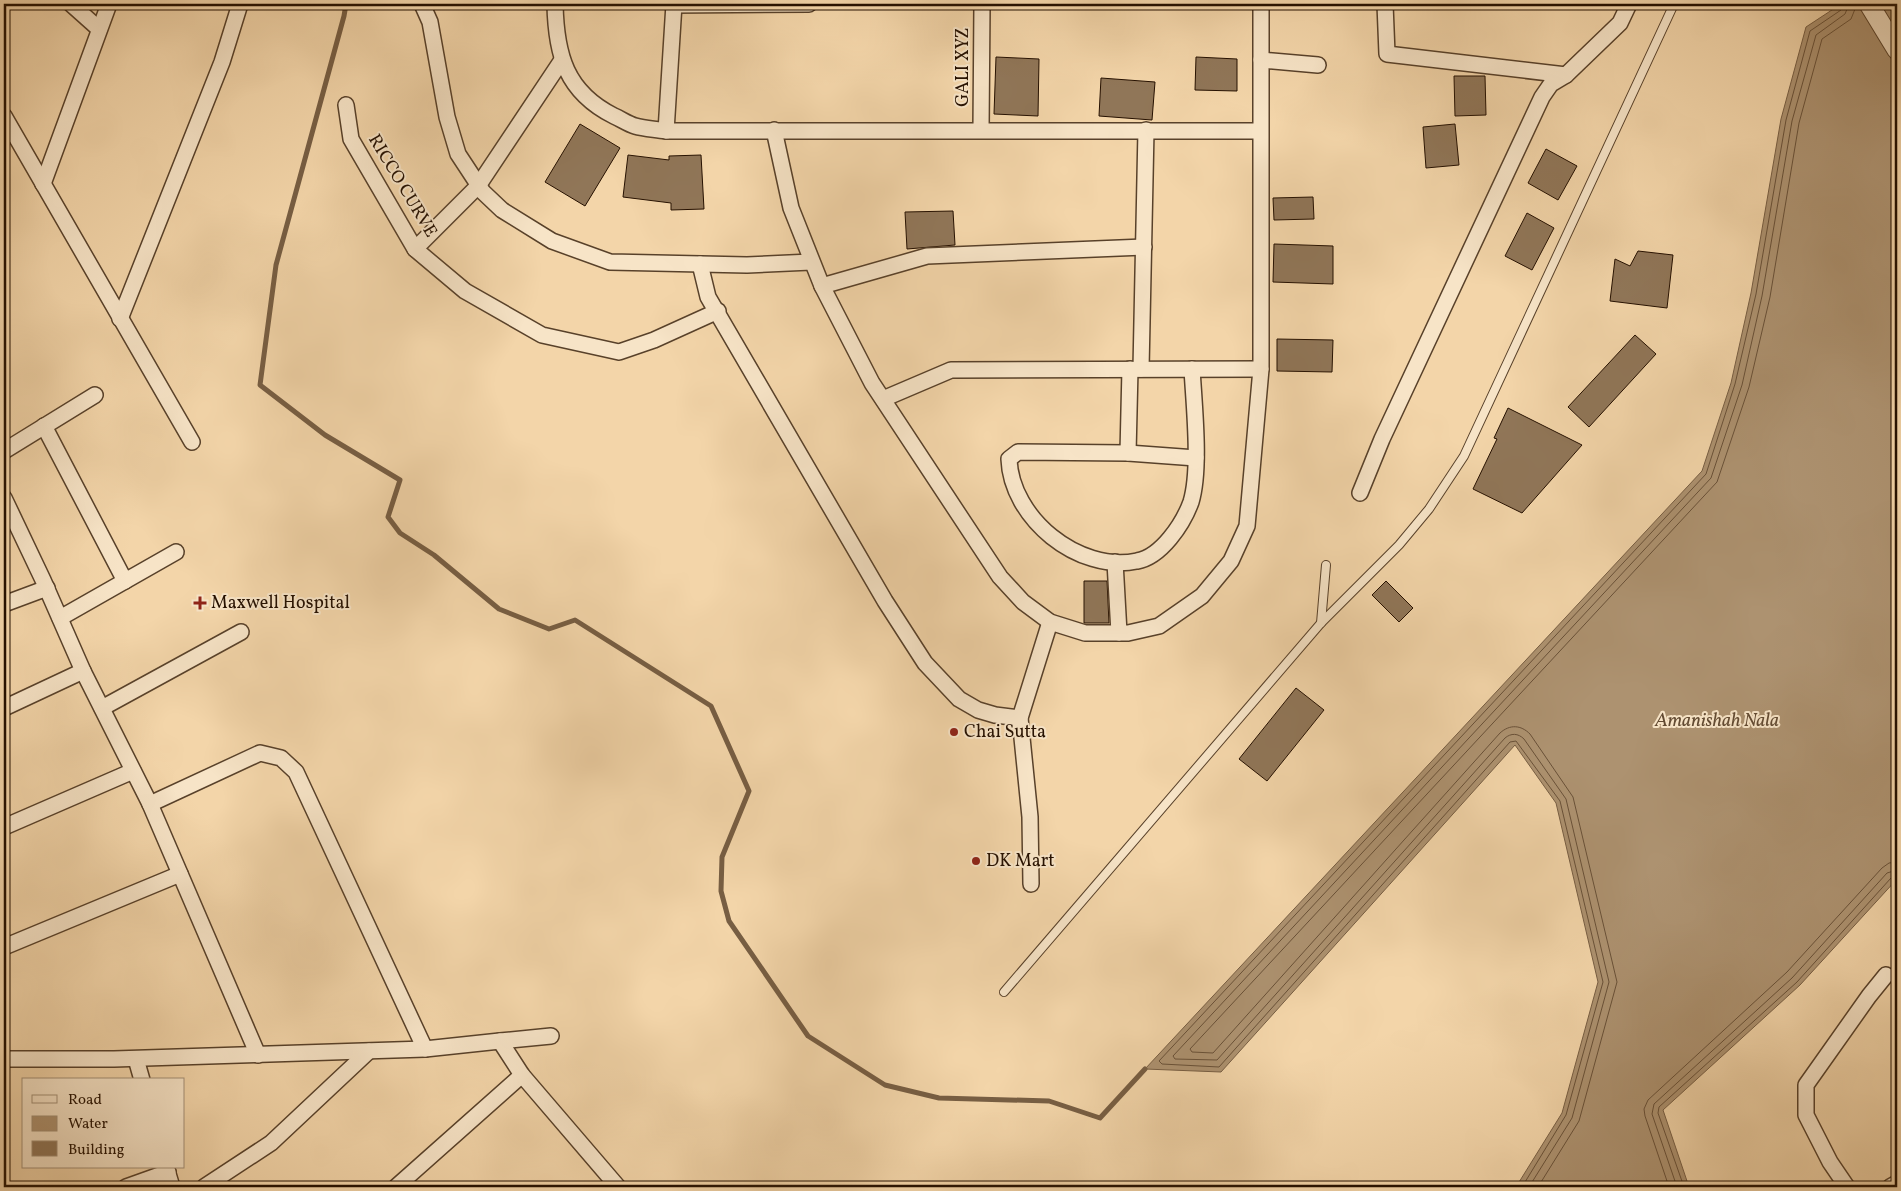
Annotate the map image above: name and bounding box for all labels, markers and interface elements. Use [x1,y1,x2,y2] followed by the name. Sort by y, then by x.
[951,27,976,107] street label: GALI XYZ
[361,130,443,242] street label: RICCO CURVE
[211,591,350,616] place label: Maxwell Hospital
[193,596,207,610] marker: Maxwell Hospital
[1654,708,1779,734] water label: Amanishah Nala
[964,720,1046,745] place label: Chai Sutta
[948,726,960,738] marker: Chai Sutta
[986,849,1055,874] place label: DK Mart
[970,855,982,867] marker: DK Mart
[22,1078,185,1168] legend
[68,1090,102,1111] text: Road
[68,1114,108,1135] text: Water
[68,1140,125,1161] text: Building

